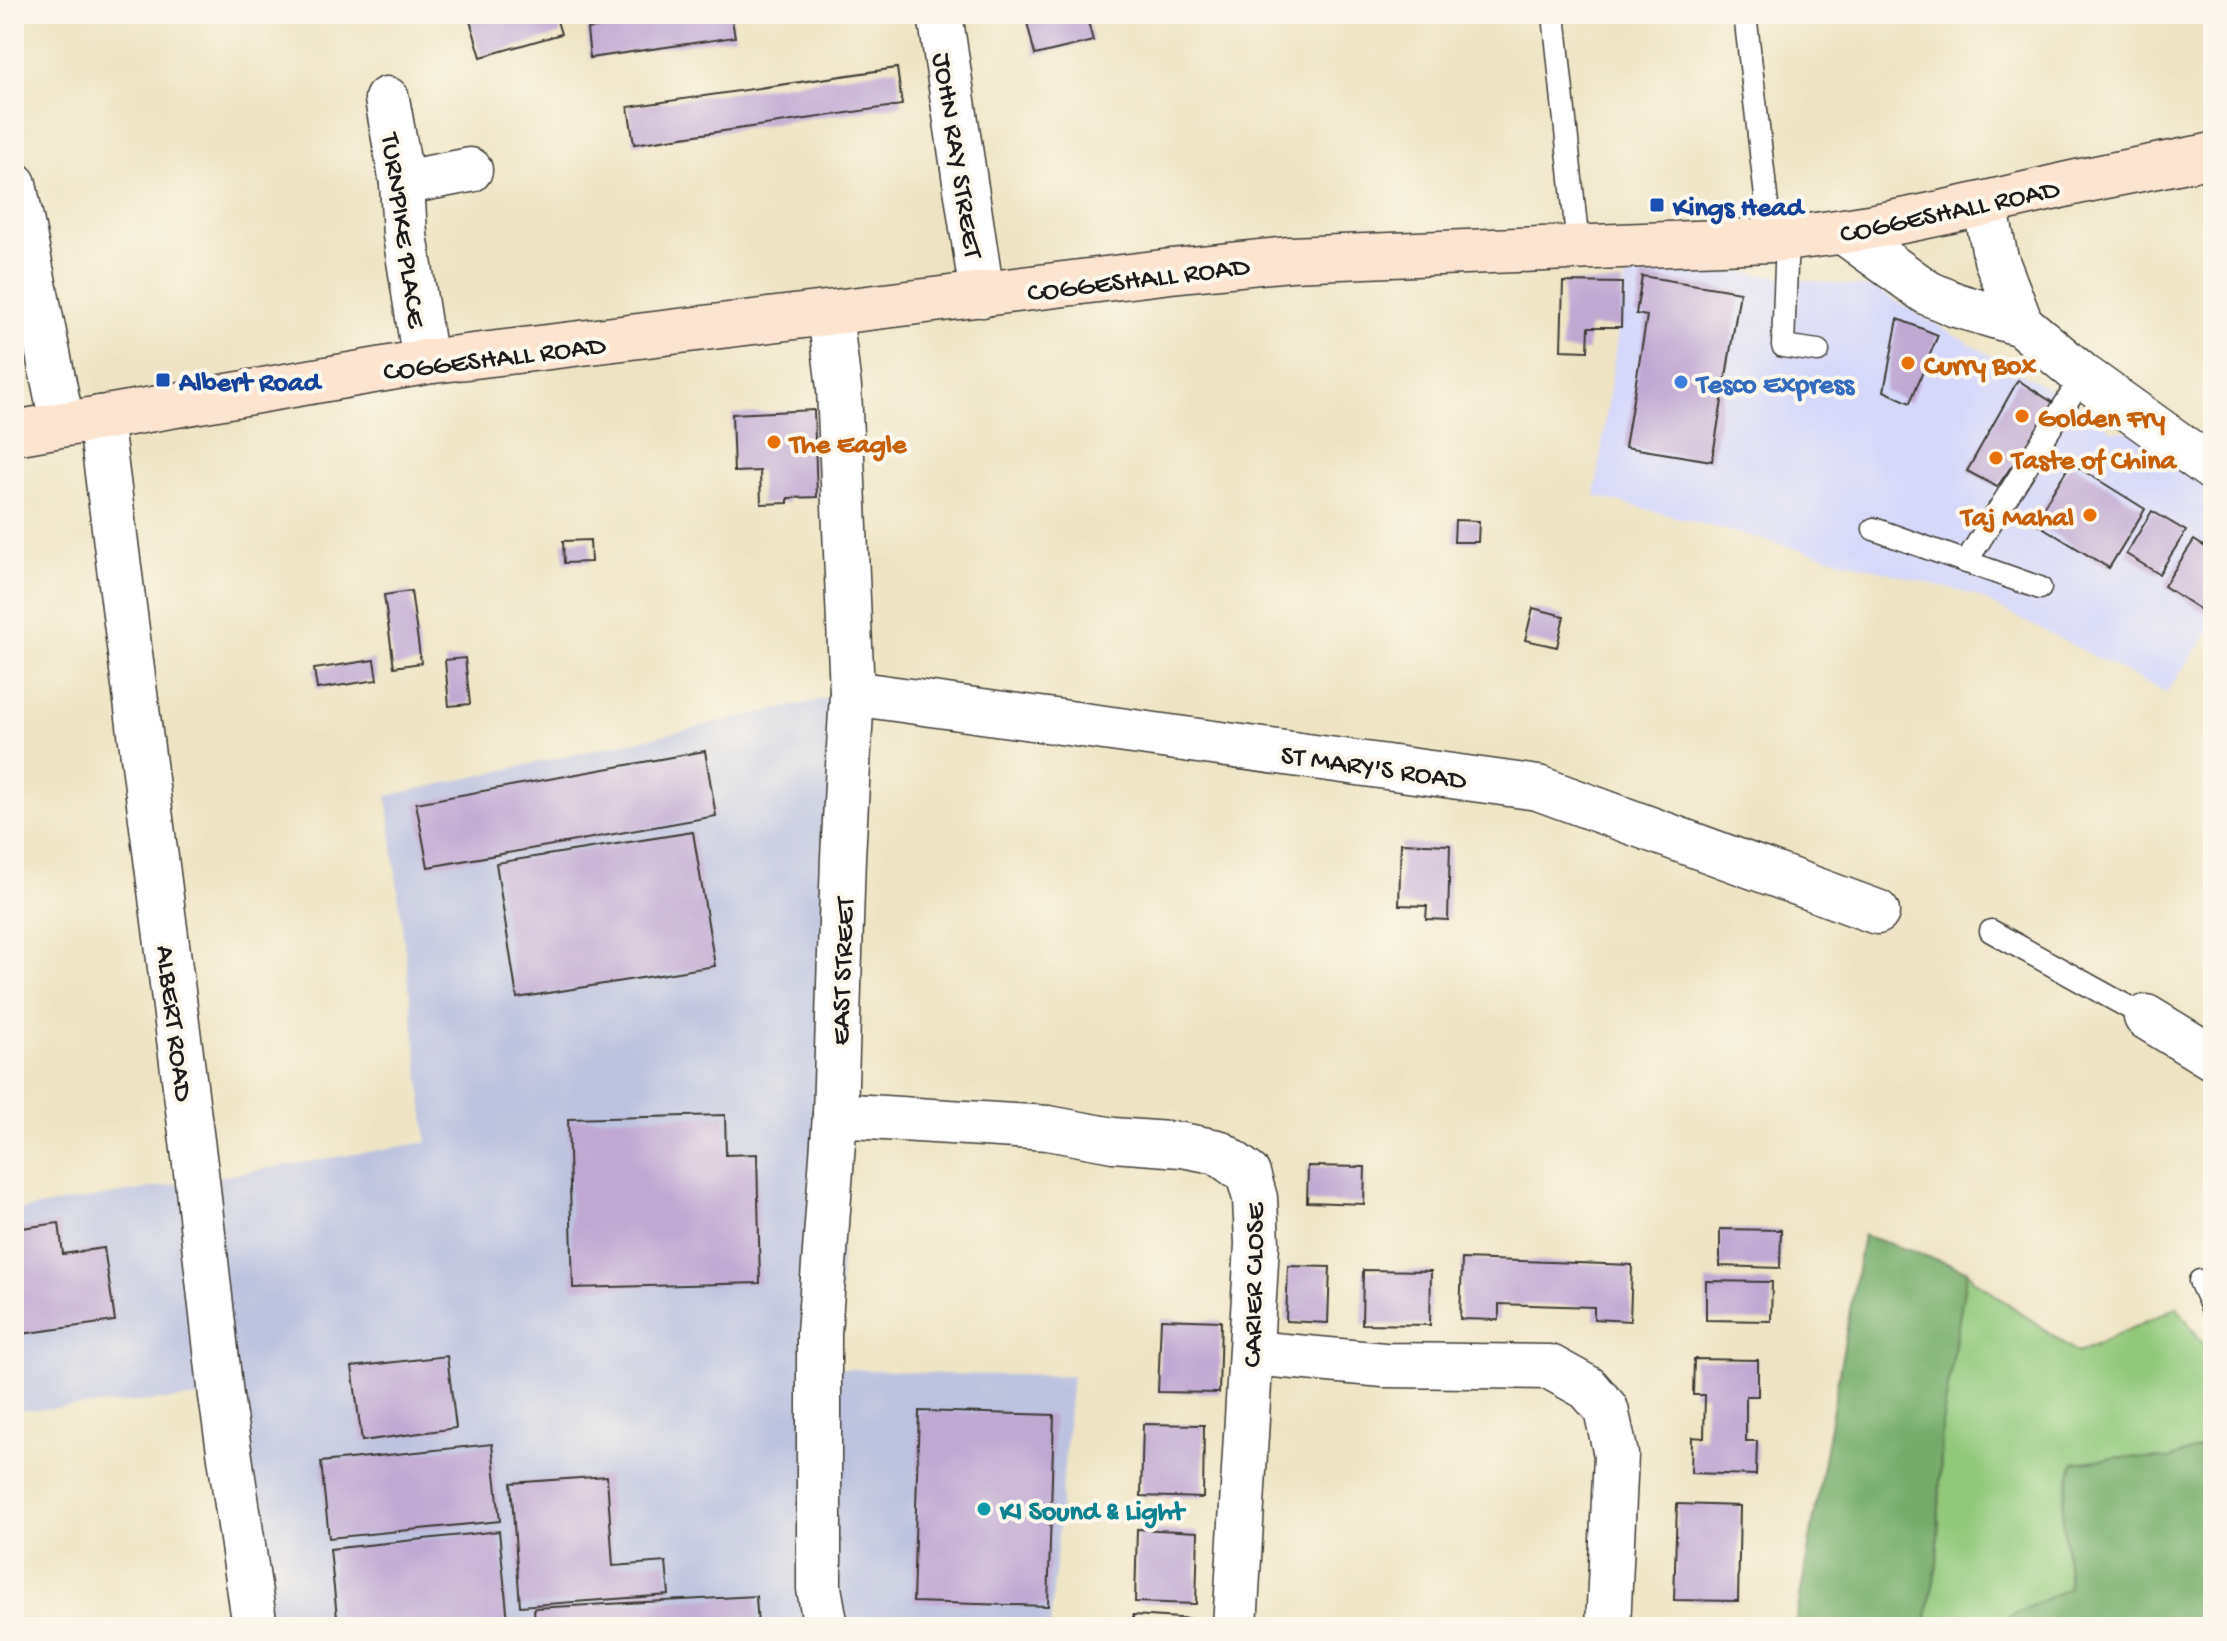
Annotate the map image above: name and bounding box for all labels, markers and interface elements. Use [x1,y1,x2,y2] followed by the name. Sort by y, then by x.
[923,51,988,262] street label: JOHN RAY STREET
[371,129,432,332] street label: TURNPIKE PLACE
[1837,174,2064,253] street label: COGGESHALL ROAD
[1672,193,1806,226] place label: Kings Head
[1648,196,1666,214] marker: Kings Head
[1026,251,1252,311] street label: COGGESHALL ROAD
[382,330,608,390] street label: COGGESHALL ROAD
[1924,351,2036,384] place label: Curry Box
[1899,354,1917,372] marker: Curry Box
[178,368,323,401] place label: Albert Road
[1695,370,1856,403] place label: Tesco Express
[154,371,172,389] marker: Albert Road
[1672,373,1690,391] marker: Tesco Express
[2038,404,2165,437] place label: Golden Fry
[2013,407,2031,425] marker: Golden Fry
[788,430,908,463] place label: The Eagle
[765,433,783,451] marker: The Eagle
[2010,446,2177,479] place label: Taste of China
[1987,449,2005,467] marker: Taste of China
[1959,503,2074,536] place label: Taj Mahal
[2081,506,2099,524] marker: Taj Mahal
[1278,740,1469,799] street label: ST MARY'S ROAD
[825,895,864,1046] street label: EAST STREET
[147,944,199,1104] street label: ALBERT ROAD
[1238,1201,1273,1368] street label: CARIER CLOSE
[999,1497,1187,1530] place label: KI Sound & Light
[975,1500,993,1518] marker: KI Sound & Light

